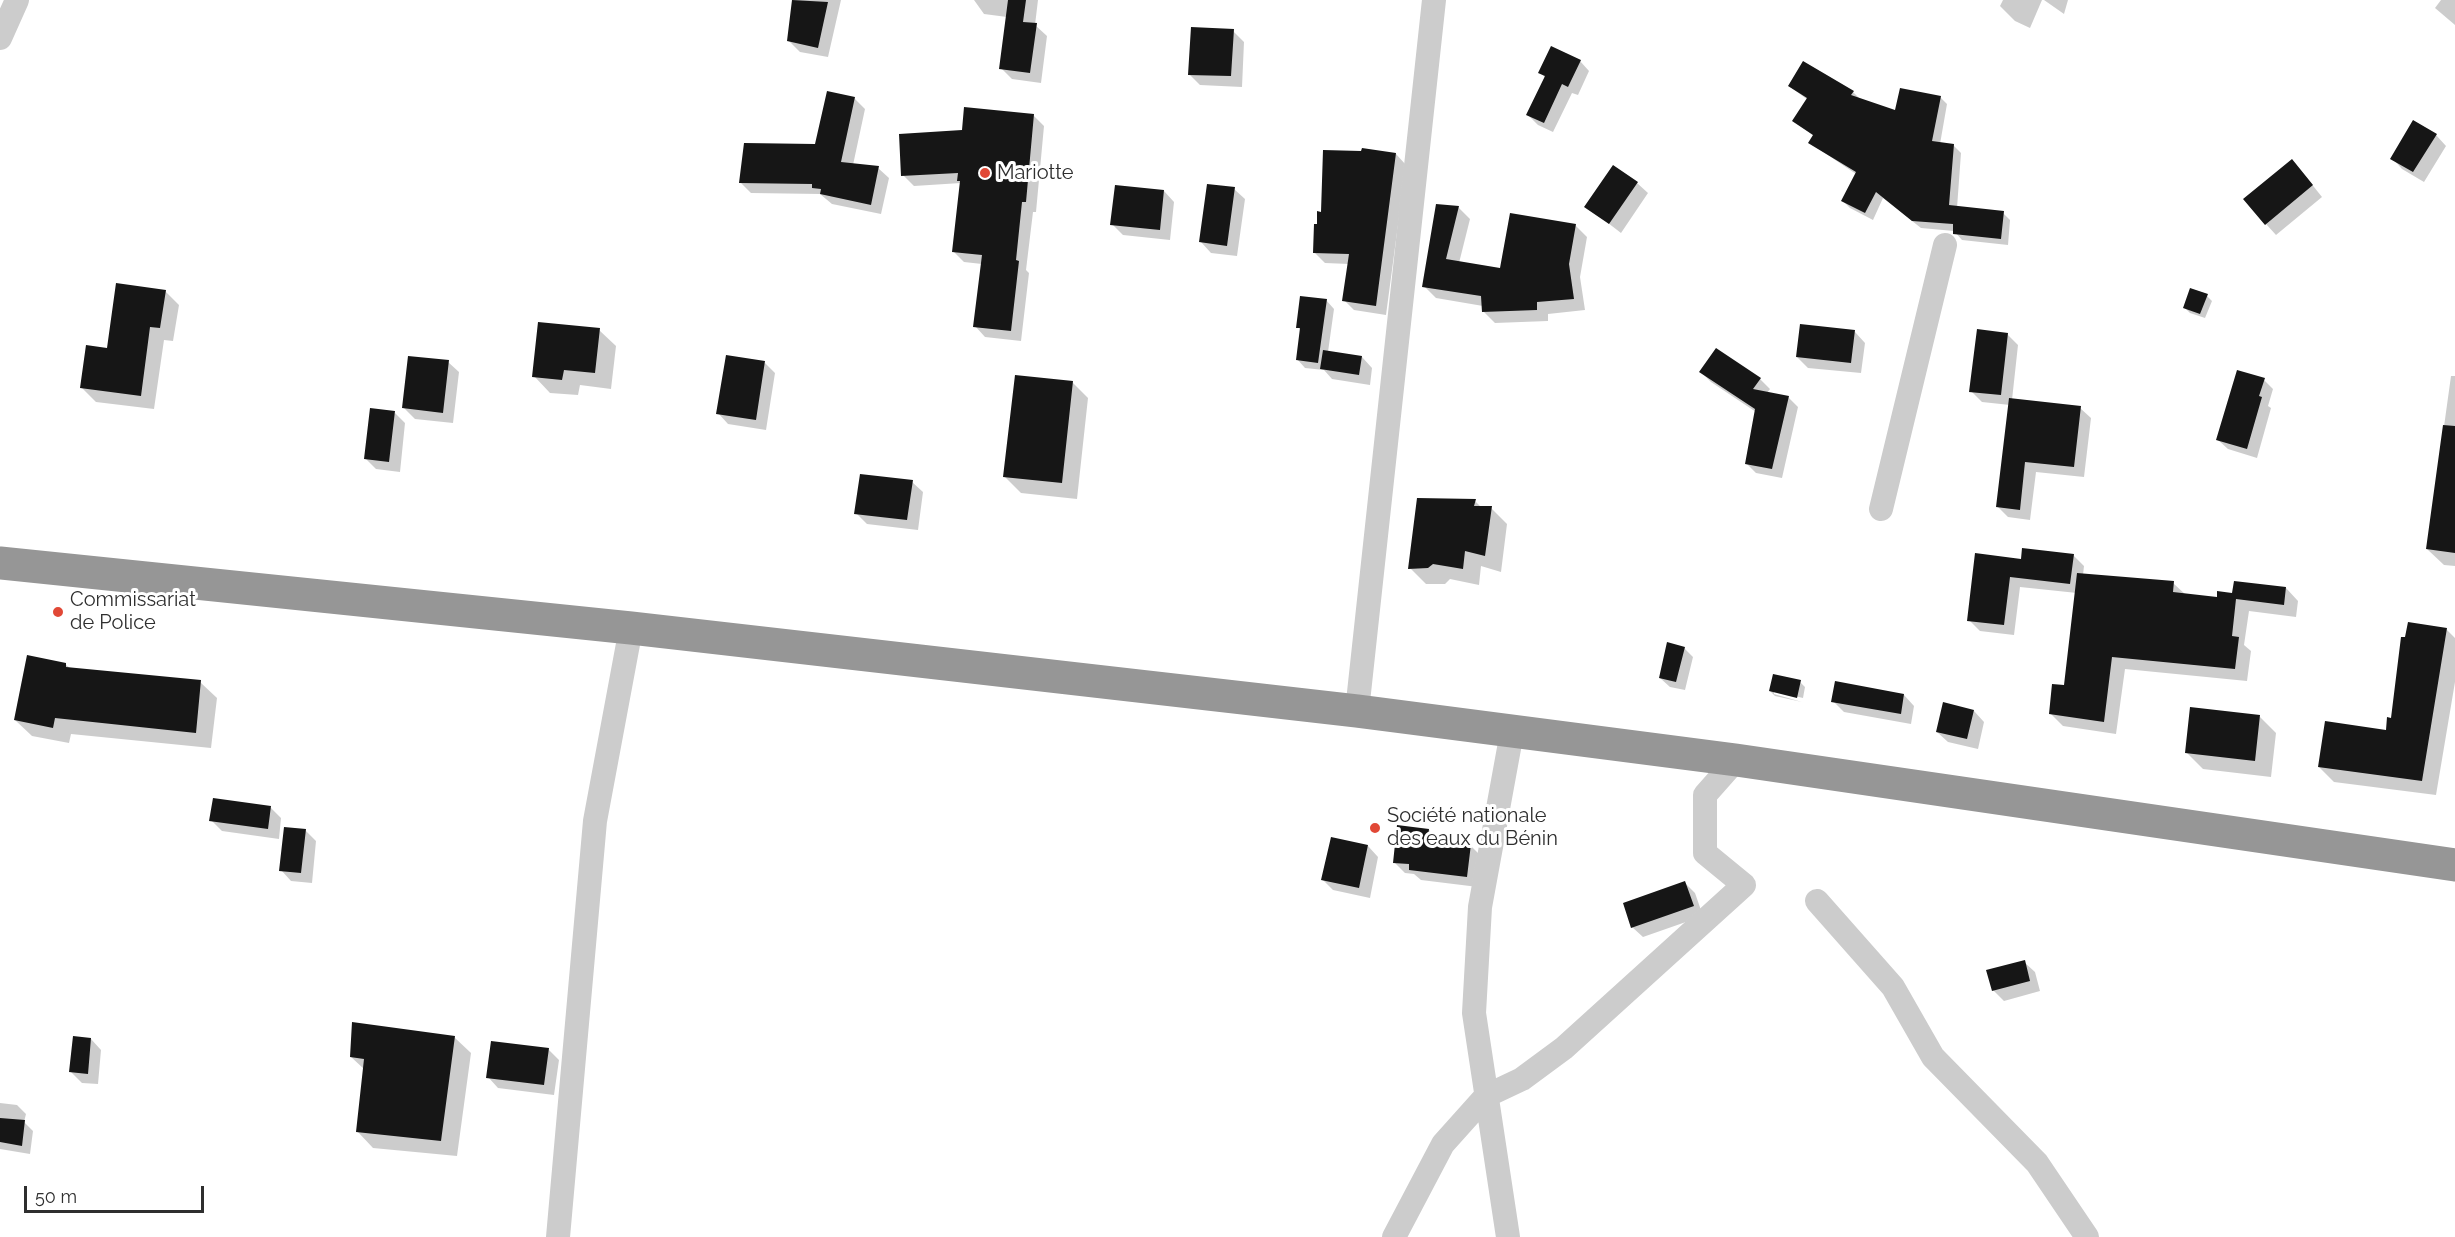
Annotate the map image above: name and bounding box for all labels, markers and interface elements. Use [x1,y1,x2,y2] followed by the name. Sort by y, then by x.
[997,161,1073,185] place label: Mariotte
[978,166,992,180] marker: Mariotte
[70,588,196,635] place label: Commissariat de Police
[51,605,65,619] marker: Commissariat de Police
[1387,804,1558,851] place label: Société nationale des eaux du Bénin
[1368,821,1382,835] marker: Société nationale des eaux du Bénin
[27,1174,207,1212] scale bar
[35,1186,77,1207] text: 50 m

